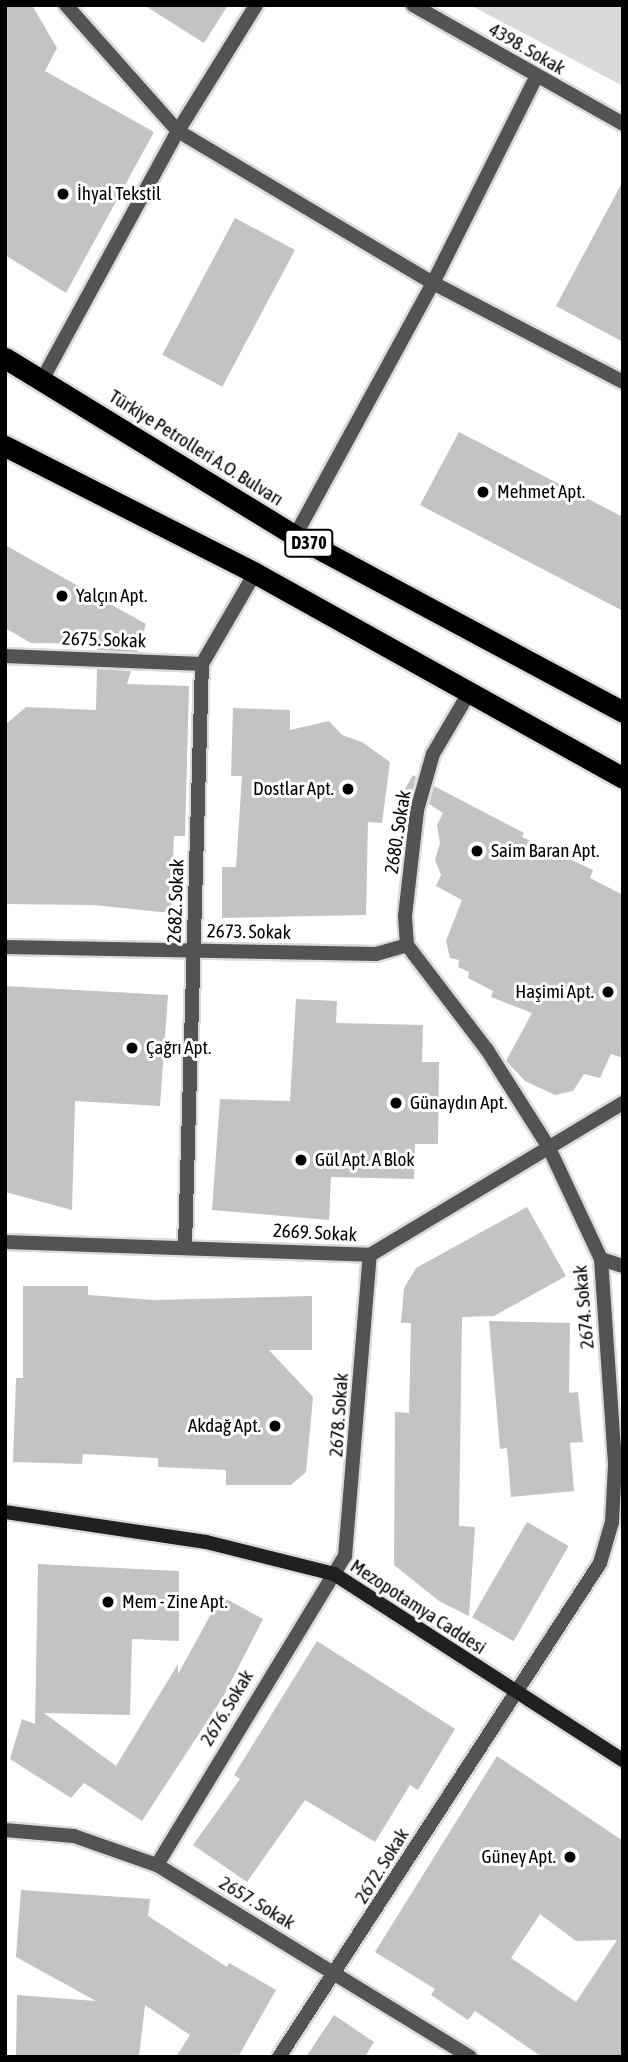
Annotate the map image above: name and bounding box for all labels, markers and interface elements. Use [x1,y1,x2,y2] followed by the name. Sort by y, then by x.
[485,18,569,80] street label: 4398. Sokak
[77,183,161,205] place label: İhyal Tekstil
[55,186,71,202] marker: İhyal Tekstil
[105,385,287,511] street label: Türkiye Petrolleri A.O. Bulvarı
[497,481,585,503] place label: Mehmet Apt.
[475,484,491,500] marker: Mehmet Apt.
[283,528,335,558] road number: D370
[76,585,147,607] place label: Yalçın Apt.
[54,588,70,604] marker: Yalçın Apt.
[62,627,146,653] street label: 2675. Sokak
[253,778,334,800] place label: Dostlar Apt.
[340,781,356,797] marker: Dostlar Apt.
[380,789,416,875] street label: 2680. Sokak
[491,840,599,862] place label: Saim Baran Apt.
[469,843,485,859] marker: Saim Baran Apt.
[163,859,189,943] street label: 2682. Sokak
[207,920,291,944] street label: 2673. Sokak
[515,981,594,1003] place label: Haşimi Apt.
[600,984,616,1000] marker: Haşimi Apt.
[146,1037,211,1059] place label: Çağrı Apt.
[124,1040,140,1056] marker: Çağrı Apt.
[410,1092,507,1114] place label: Günaydın Apt.
[388,1095,404,1111] marker: Günaydın Apt.
[315,1149,415,1171] place label: Gül Apt. A Blok
[293,1152,309,1168] marker: Gül Apt. A Blok
[272,1219,358,1247] street label: 2669. Sokak
[569,1264,599,1350] street label: 2674. Sokak
[325,1372,353,1458] street label: 2678. Sokak
[188,1415,261,1437] place label: Akdağ Apt.
[267,1418,283,1434] marker: Akdağ Apt.
[346,1555,490,1659] street label: Mezopotamya Caddesi
[122,1591,228,1613] place label: Mem - Zine Apt.
[100,1594,116,1610] marker: Mem - Zine Apt.
[196,1666,258,1750] street label: 2676. Sokak
[350,1824,414,1908] street label: 2672. Sokak
[482,1846,556,1868] place label: Güney Apt.
[562,1849,578,1865] marker: Güney Apt.
[215,1872,299,1934] street label: 2657. Sokak

